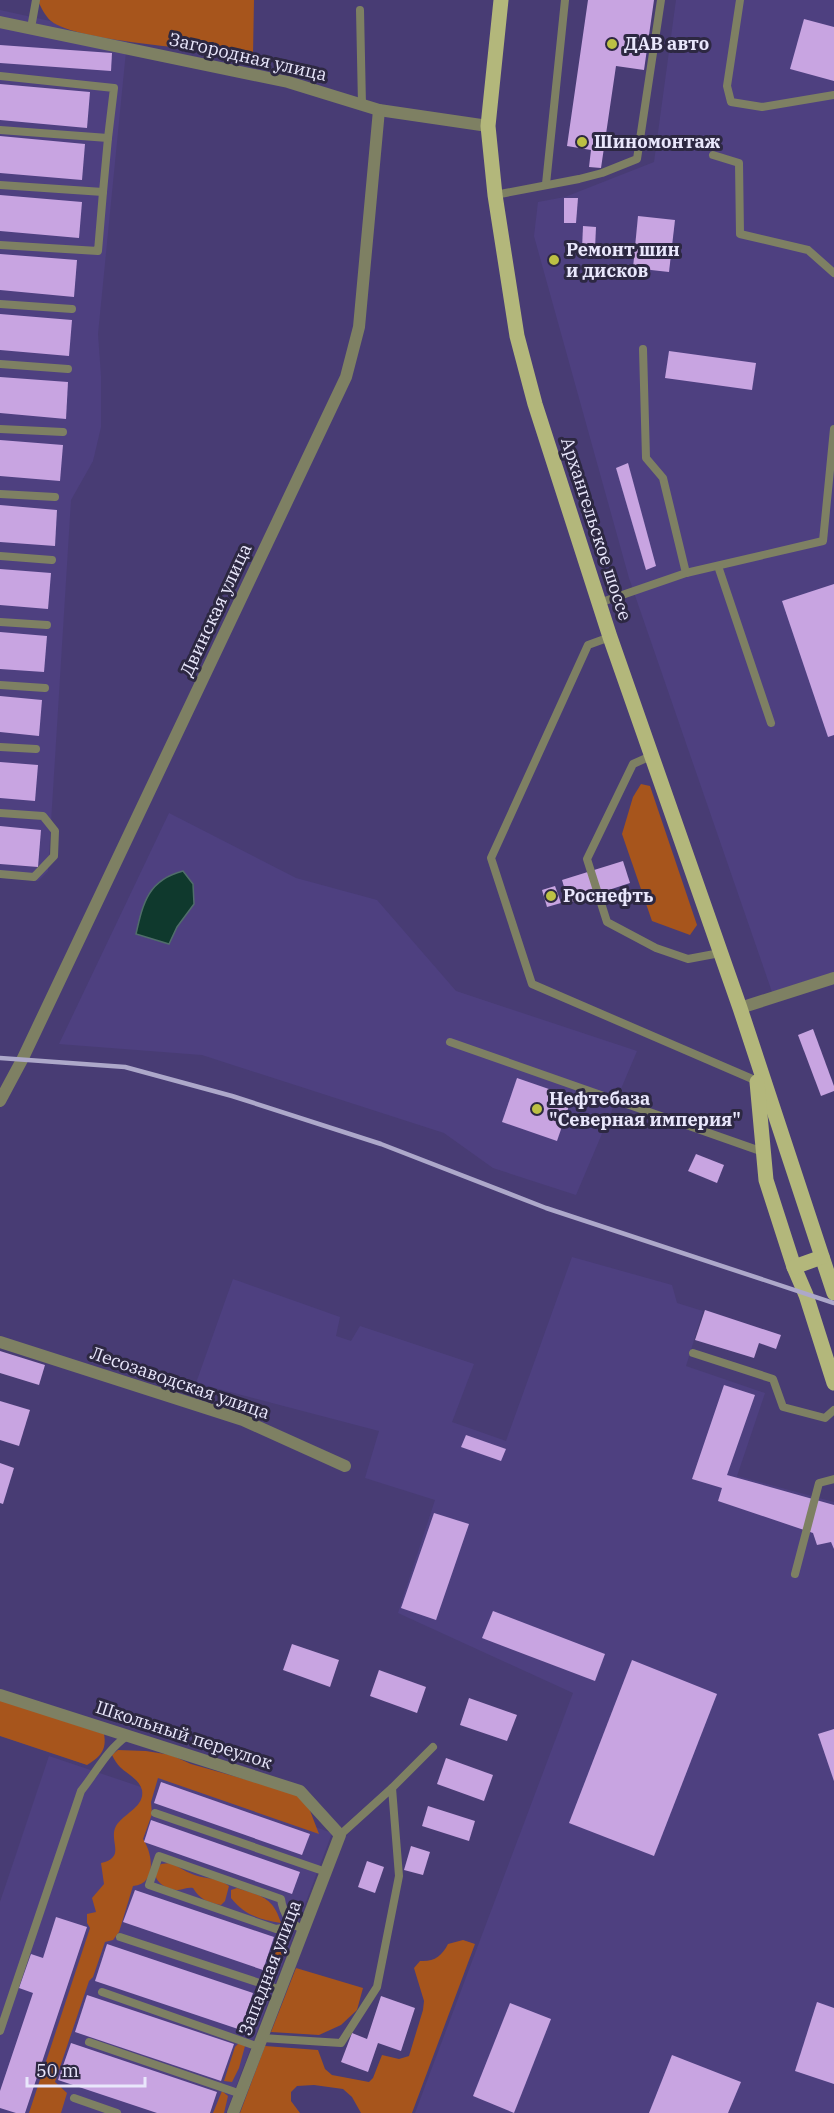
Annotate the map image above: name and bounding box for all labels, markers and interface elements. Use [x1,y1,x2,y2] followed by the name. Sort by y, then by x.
[167,27,329,86] street label: Загородная улица
[624,32,709,55] place label: ДАВ авто
[605,37,619,51] marker: ДАВ авто
[594,130,721,153] place label: Шиномонтаж
[575,135,589,149] marker: Шиномонтаж
[566,238,680,282] place label: Ремонт шин и дисков
[547,253,561,267] marker: Ремонт шин и дисков
[556,434,637,623] street label: Архангельское шоссе
[175,540,256,680] street label: Двинская улица
[563,884,653,907] place label: Роснефть
[544,889,558,903] marker: Роснефть
[549,1087,741,1131] place label: Нефтебаза "Северная империя"
[530,1102,544,1116] marker: Нефтебаза "Северная империя"
[87,1341,273,1424] street label: Лесозаводская улица
[93,1695,276,1774] street label: Школьный переулок
[233,1897,306,2039] street label: Западная улица
[27,2050,146,2088] scale bar
[36,2059,79,2082] text: 50 m

